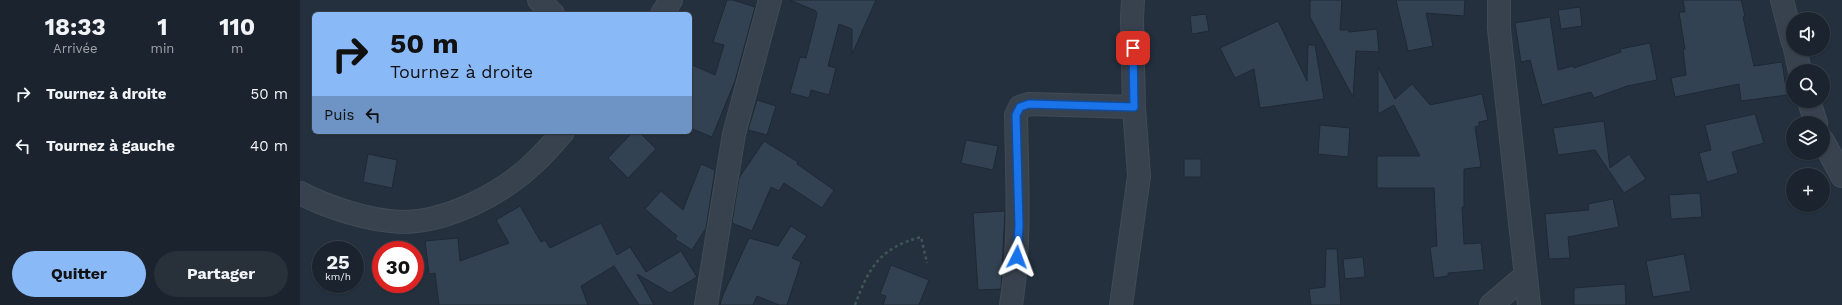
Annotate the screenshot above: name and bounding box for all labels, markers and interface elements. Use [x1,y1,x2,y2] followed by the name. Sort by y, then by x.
[1786,12,1830,212] map controls
[1786,12,1830,56] button: sound
[45,13,106,41] text: 18:33
[157,13,168,41] text: 1
[219,13,255,41] text: 110
[390,27,459,60] text: 50 m
[324,28,376,80] icon: right
[1116,31,1150,65] pin
[1122,37,1144,59] icon: arrive
[53,41,97,56] text: Arrivée
[151,41,174,56] text: min
[231,41,243,56] text: m
[390,61,533,82] text: Tournez à droite
[1786,64,1830,108] button: search
[12,83,34,105] icon: right
[46,85,166,103] text: Tournez à droite
[251,85,288,103] text: 50 m
[362,104,384,126] icon: left
[324,106,354,124] text: Puis
[1786,116,1830,160] button: layers
[12,135,34,157] icon: left
[46,137,175,155] text: Tournez à gauche
[250,137,288,155] text: 40 m
[1786,168,1830,212] button: +
[996,236,1038,278] position arrow
[372,241,424,293] speed limit sign: 30
[326,250,350,274] text: 25
[12,251,146,297] button: Quitter
[154,251,288,297] button: Partager
[325,271,351,282] text: km/h

